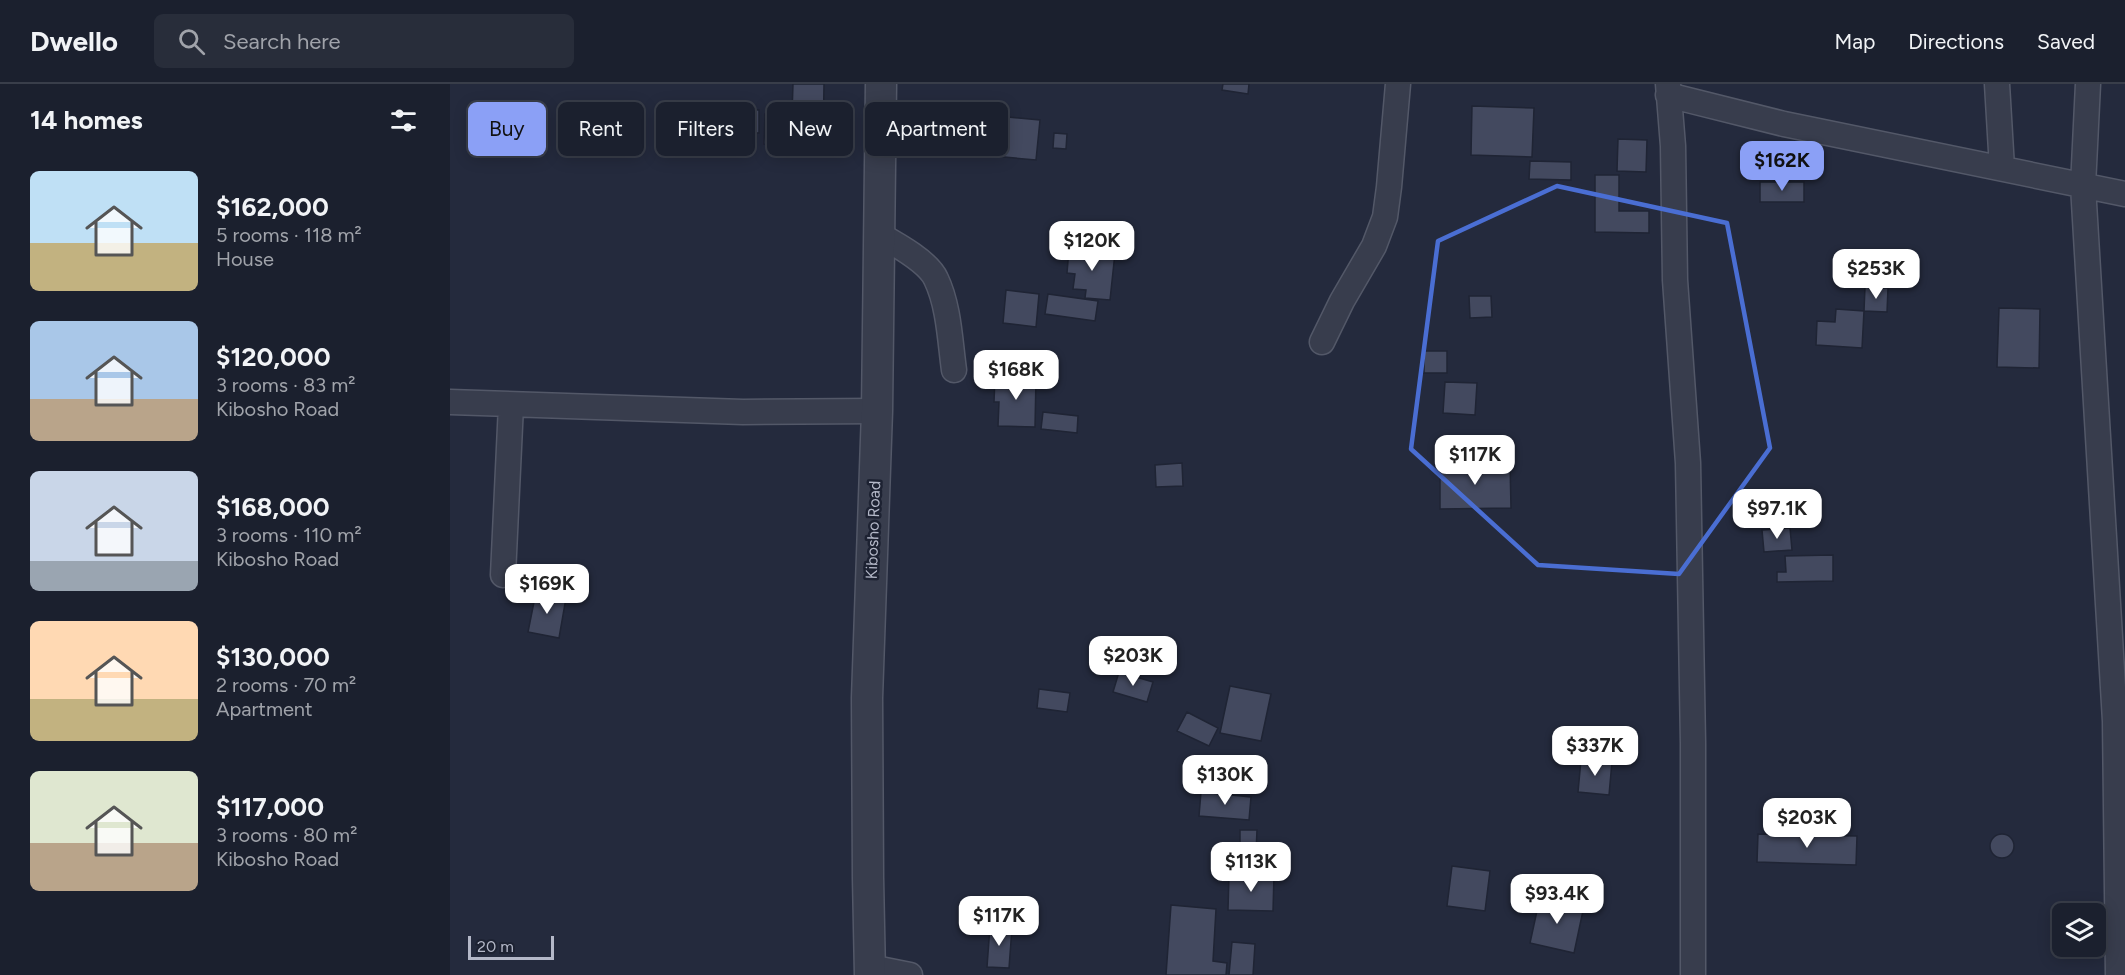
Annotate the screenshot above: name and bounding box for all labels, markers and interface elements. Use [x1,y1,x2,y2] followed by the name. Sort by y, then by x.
[154,14,574,68] search box
[30,24,118,58] text: Dwello
[175,25,208,58] icon: search
[223,28,341,55] text: Search here
[1834,29,1875,54] text: Map
[1908,29,2004,54] text: Directions
[2037,29,2095,54] text: Saved
[468,102,546,156] chip: Buy
[558,102,644,156] chip: Rent
[656,102,755,156] chip: Filters
[767,102,853,156] chip: New
[865,102,1008,156] chip: Apartment
[30,104,143,136] text: 14 homes
[387,104,420,137] icon: filters
[1740,141,1824,192] pin: $162K
[1754,148,1810,172] text: $162K
[216,191,329,223] text: $162,000
[78,195,150,267] icon: home
[1050,221,1134,272] pin: $120K
[216,223,362,247] text: 5 rooms · 118 m²
[1063,228,1121,252] text: $120K
[216,247,274,271] text: House
[1834,249,1918,300] pin: $253K
[1847,256,1905,280] text: $253K
[216,341,331,373] text: $120,000
[78,345,150,417] icon: home
[974,350,1058,401] pin: $168K
[988,357,1044,381] text: $168K
[216,373,355,397] text: 3 rooms · 83 m²
[216,397,339,421] text: Kibosho Road
[1433,435,1517,486] pin: $117K
[1449,442,1501,466] text: $117K
[862,480,884,580] street label: Kibosho Road
[1728,489,1826,540] pin: $97.1K
[216,491,330,523] text: $168,000
[78,495,150,567] icon: home
[1747,496,1807,520] text: $97.1K
[216,523,362,547] text: 3 rooms · 110 m²
[216,547,339,571] text: Kibosho Road
[505,564,589,615] pin: $169K
[519,571,575,595] text: $169K
[1091,636,1175,687] pin: $203K
[216,641,330,673] text: $130,000
[1103,643,1163,667] text: $203K
[78,645,150,717] icon: home
[216,673,356,697] text: 2 rooms · 70 m²
[216,697,313,721] text: Apartment
[1553,726,1637,777] pin: $337K
[1566,733,1624,757] text: $337K
[1183,755,1267,806] pin: $130K
[1197,762,1253,786] text: $130K
[216,791,324,823] text: $117,000
[78,795,150,867] icon: home
[1765,798,1849,849] pin: $203K
[1777,805,1837,829] text: $203K
[216,823,357,847] text: 3 rooms · 80 m²
[1209,842,1293,893] pin: $113K
[216,847,339,871] text: Kibosho Road
[1225,849,1277,873] text: $113K
[1508,874,1606,925] pin: $93.4K
[1525,881,1589,905] text: $93.4K
[957,896,1041,947] pin: $117K
[973,903,1025,927] text: $117K
[2052,903,2106,957] map controls
[2052,903,2106,957] button: layers
[468,933,554,960] scale bar
[477,937,514,956] text: 20 m

